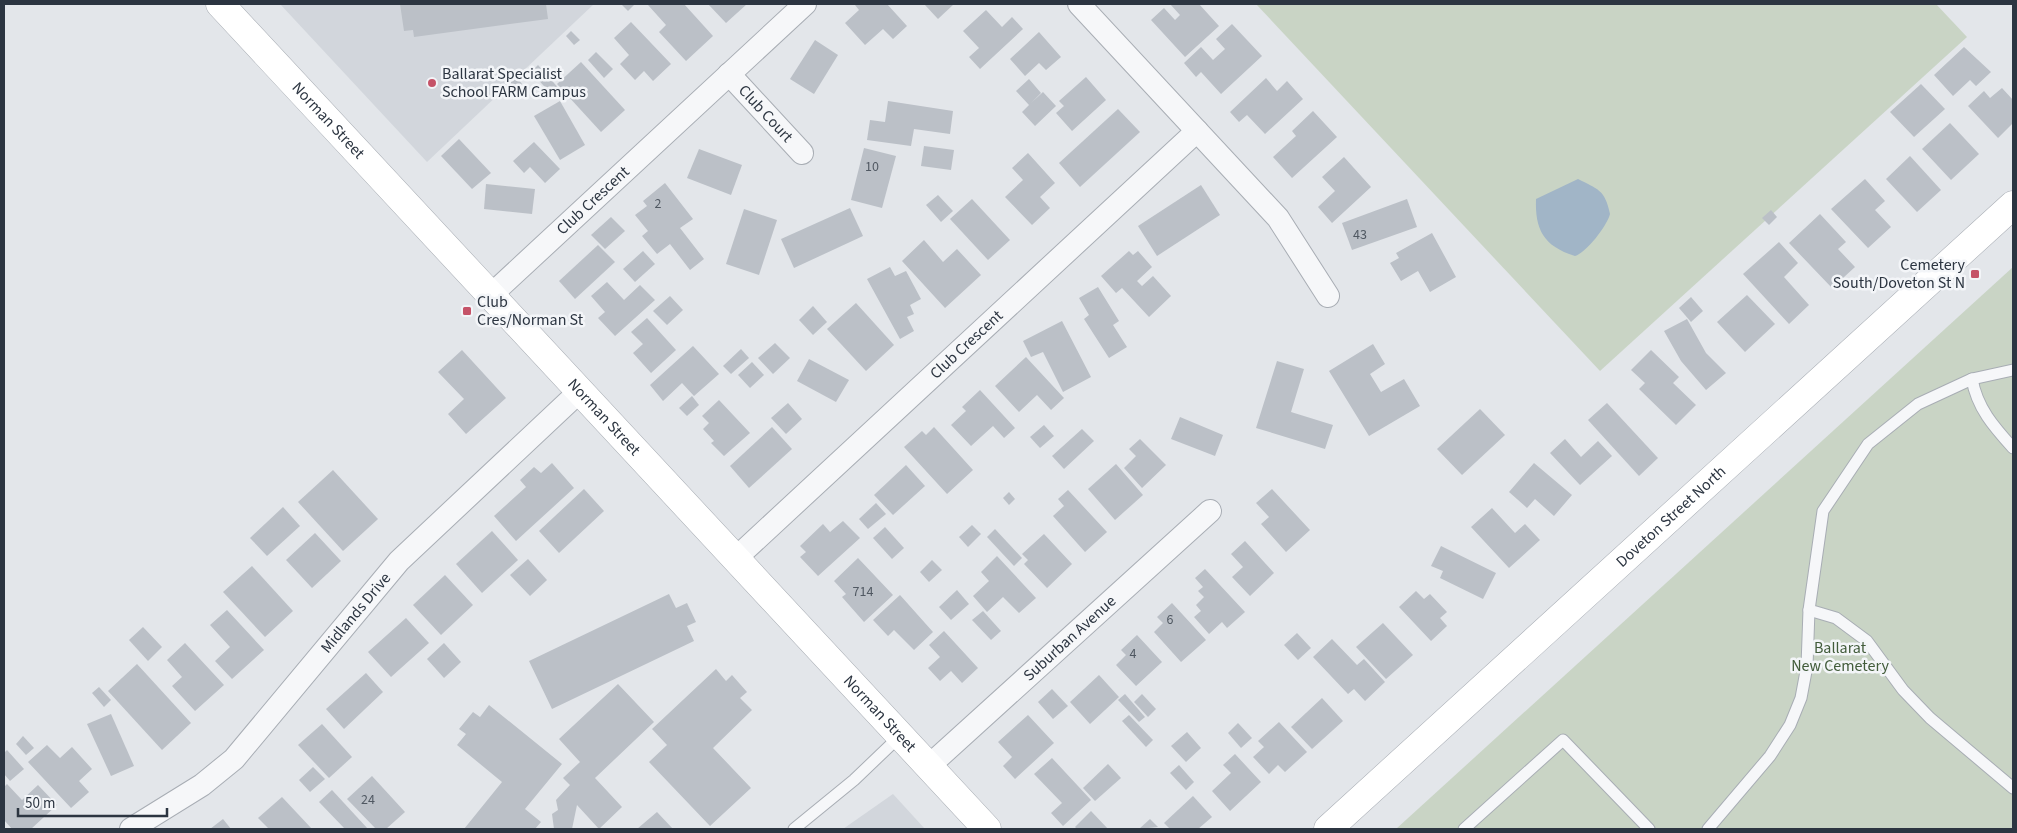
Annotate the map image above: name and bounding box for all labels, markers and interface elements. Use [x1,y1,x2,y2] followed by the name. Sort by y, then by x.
[442,63,586,103] place label: Ballarat Specialist School FARM Campus
[287,77,370,164] street label: Norman Street
[426,77,438,89] marker: Ballarat Specialist School FARM Campus
[733,80,798,148] street label: Club Court
[865,157,879,177] house number: 10
[552,161,635,240] street label: Club Crescent
[655,194,662,214] house number: 2
[1353,225,1367,245] house number: 43
[1833,254,1966,294] place label: Cemetery South/Doveton St N
[1969,268,1981,280] marker: Cemetery South/Doveton St N
[477,291,584,331] place label: Club Cres/Norman St
[461,305,473,317] marker: Club Cres/Norman St
[925,305,1008,384] street label: Club Crescent
[563,374,646,461] street label: Norman Street
[1611,461,1731,572] street label: Doveton Street North
[316,568,396,658] street label: Midlands Drive
[853,582,873,602] house number: 714
[1018,590,1121,686] street label: Suburban Avenue
[1167,610,1174,630] house number: 6
[1791,637,1889,677] park label: Ballarat New Cemetery
[1130,644,1137,664] house number: 4
[838,670,922,758] street label: Norman Street
[18,786,166,818] scale bar
[361,790,375,810] house number: 24
[25,793,55,814] text: 50 m

